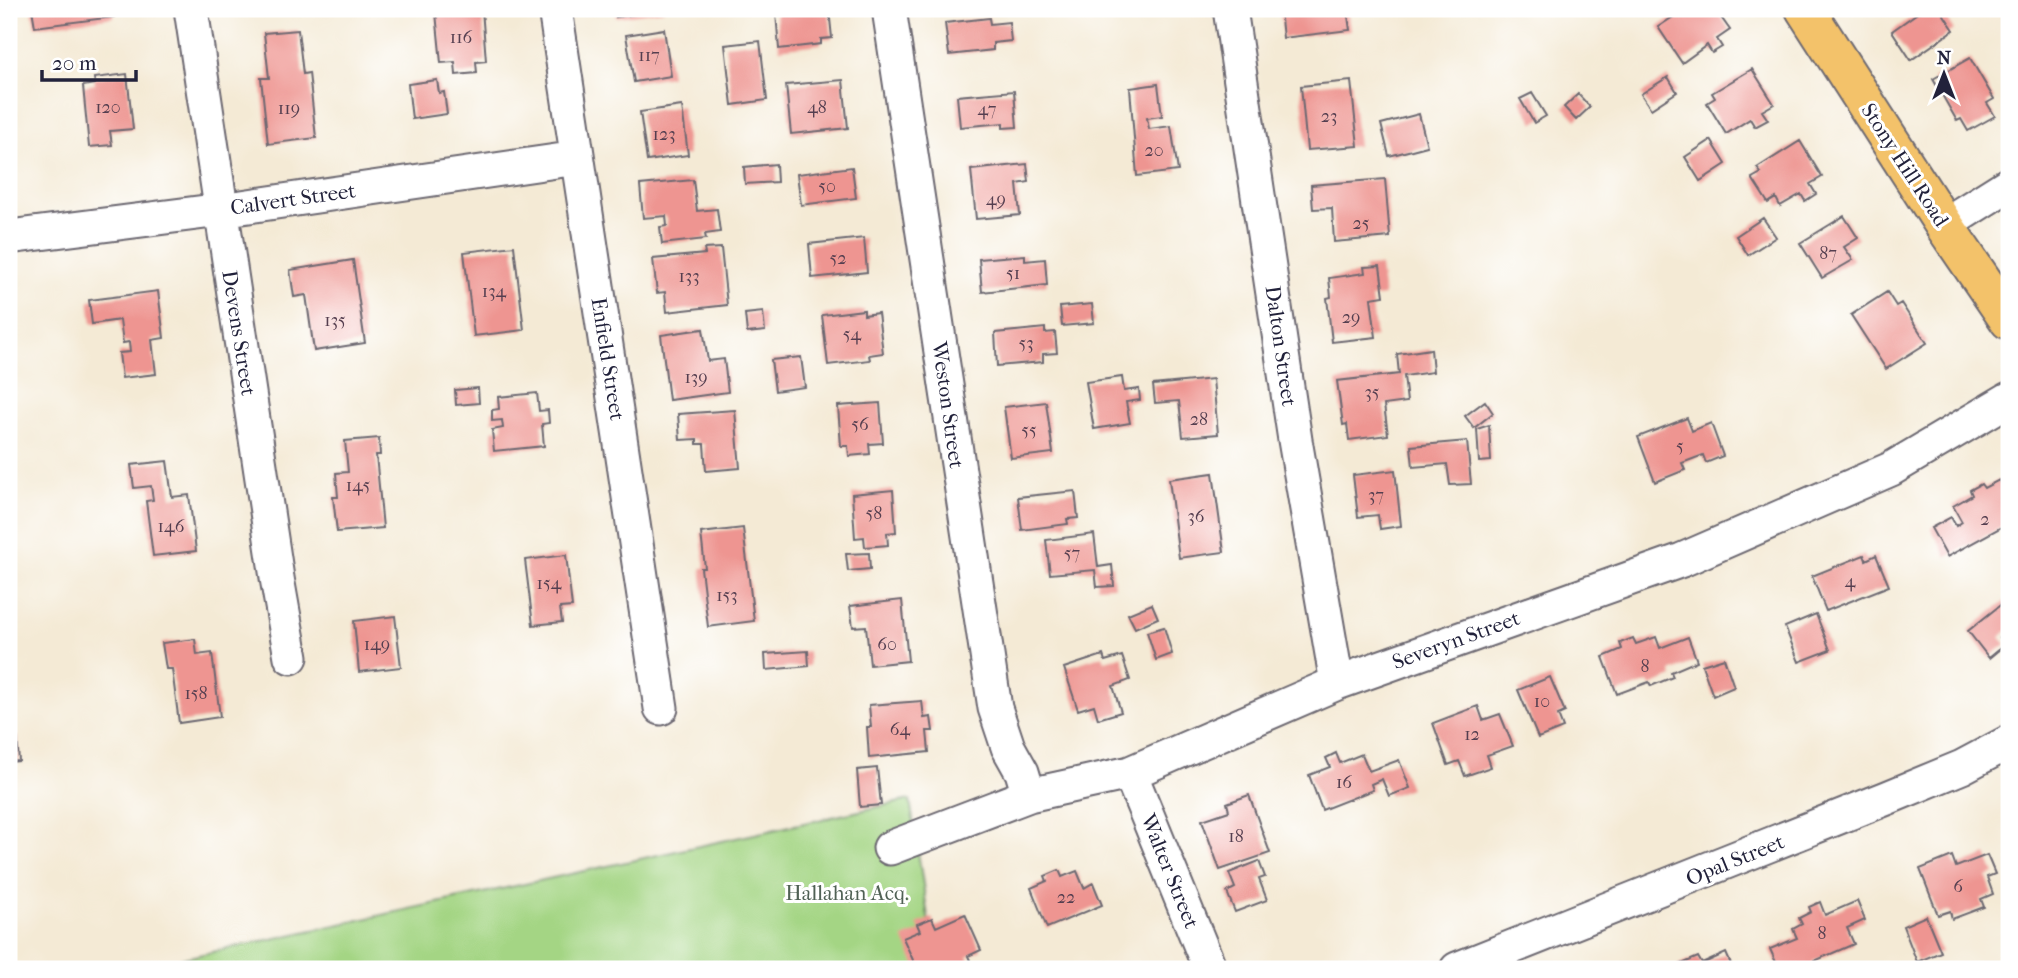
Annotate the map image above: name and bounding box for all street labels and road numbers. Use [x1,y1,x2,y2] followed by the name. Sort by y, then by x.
[1856,99,1954,231] street label: Stony Hill Road
[229,178,358,220] street label: Calvert Street
[217,269,261,398] street label: Devens Street
[1261,284,1301,408] street label: Dalton Street
[586,296,630,423] street label: Enfield Street
[927,339,969,470] street label: Weston Street
[1389,606,1523,674] street label: Severyn Street
[1136,809,1204,932] street label: Walter Street
[1682,829,1788,891] street label: Opal Street

